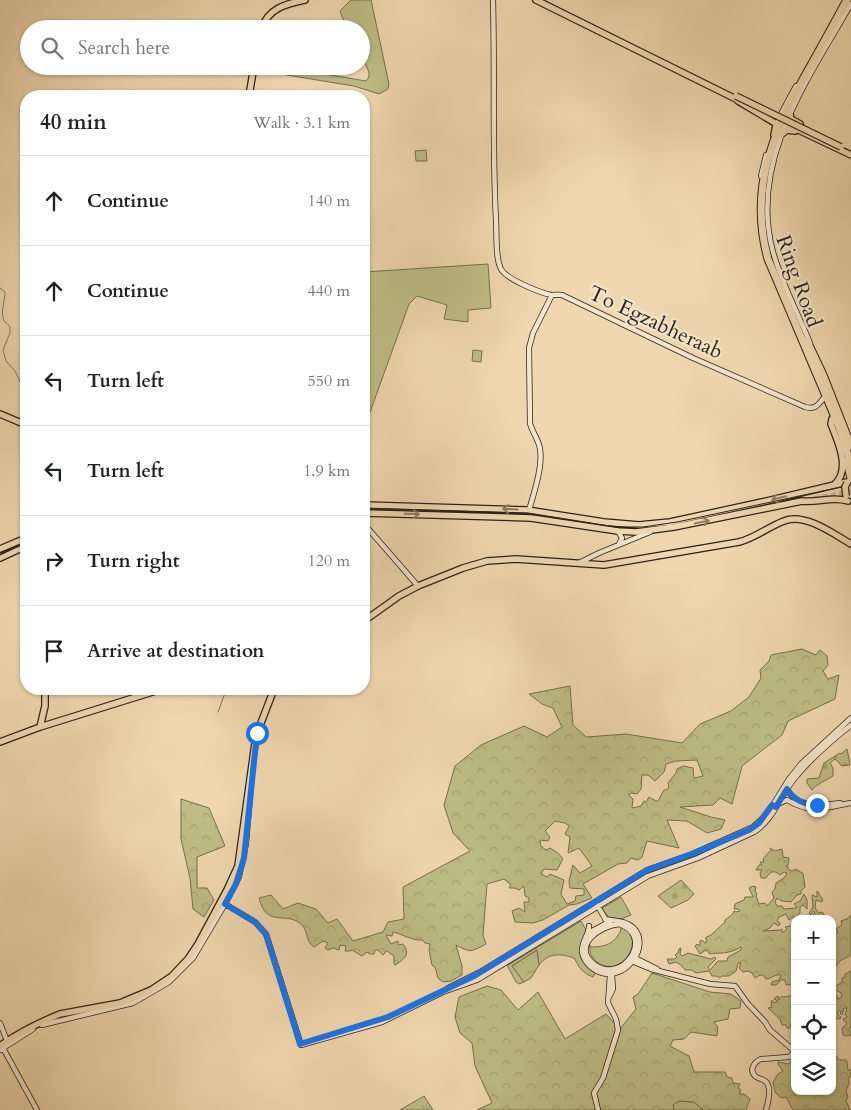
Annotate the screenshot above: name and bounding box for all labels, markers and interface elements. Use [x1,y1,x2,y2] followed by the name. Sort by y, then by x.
[20,20,370,75] search box
[38,34,66,62] icon: search
[78,35,170,61] text: Search here
[40,108,107,137] text: 40 min
[253,112,350,134] text: Walk · 3.1 km
[40,187,68,215] icon: ahead
[87,188,169,214] text: Continue
[308,190,350,212] text: 140 m
[768,231,829,331] street label: Ring Road
[40,277,68,305] icon: ahead
[87,278,169,304] text: Continue
[584,279,728,366] street label: To Egzabheraab
[308,280,350,302] text: 440 m
[40,367,68,395] icon: left
[87,368,164,394] text: Turn left
[308,370,350,392] text: 550 m
[40,457,68,485] icon: left
[87,458,164,484] text: Turn left
[303,460,350,482] text: 1.9 km
[772,494,788,503] one-way arrow
[502,504,518,514] one-way arrow
[404,509,420,519] one-way arrow
[693,516,709,526] one-way arrow
[40,547,68,575] icon: right
[87,548,179,574] text: Turn right
[308,550,350,572] text: 120 m
[40,637,68,665] icon: arrive
[87,638,264,664] text: Arrive at destination
[246,722,269,745] route start
[806,794,829,817] route end
[791,915,836,1095] map controls
[791,915,836,960] button: +
[791,960,836,1005] button: −
[791,1005,836,1050] button: locate
[791,1050,836,1095] button: layers

